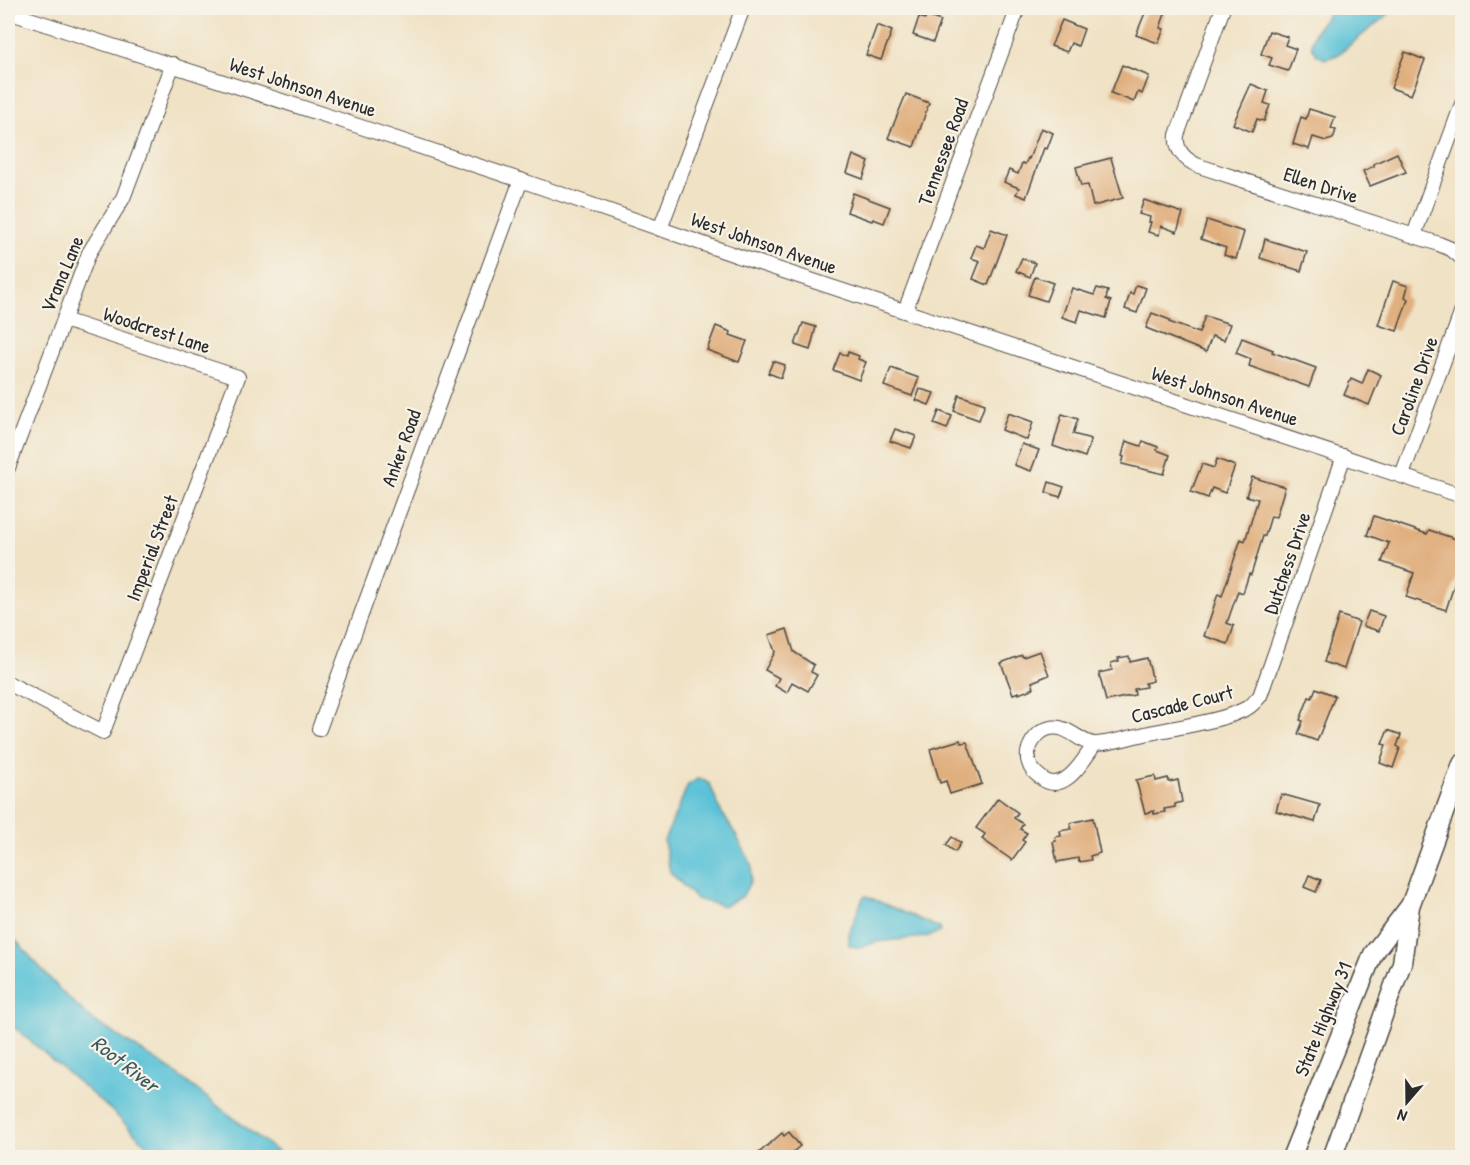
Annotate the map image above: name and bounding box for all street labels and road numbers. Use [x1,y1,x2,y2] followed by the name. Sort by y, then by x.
[226,50,380,123] street label: West Johnson Avenue
[911,94,974,209] street label: Tennessee Road
[1281,160,1362,209] street label: Ellen Drive
[688,205,841,280] street label: West Johnson Avenue
[33,231,90,316] street label: Vrana Lane
[100,300,214,360] street label: Woodcrest Lane
[1383,333,1444,439] street label: Caroline Drive
[1148,359,1302,432] street label: West Johnson Avenue
[374,405,427,490] street label: Anker Road
[119,490,184,605] street label: Imperial Street
[1256,508,1317,617] street label: Dutchess Drive
[1128,678,1237,729] street label: Cascade Court
[1287,958,1358,1080] street label: State Highway 31

